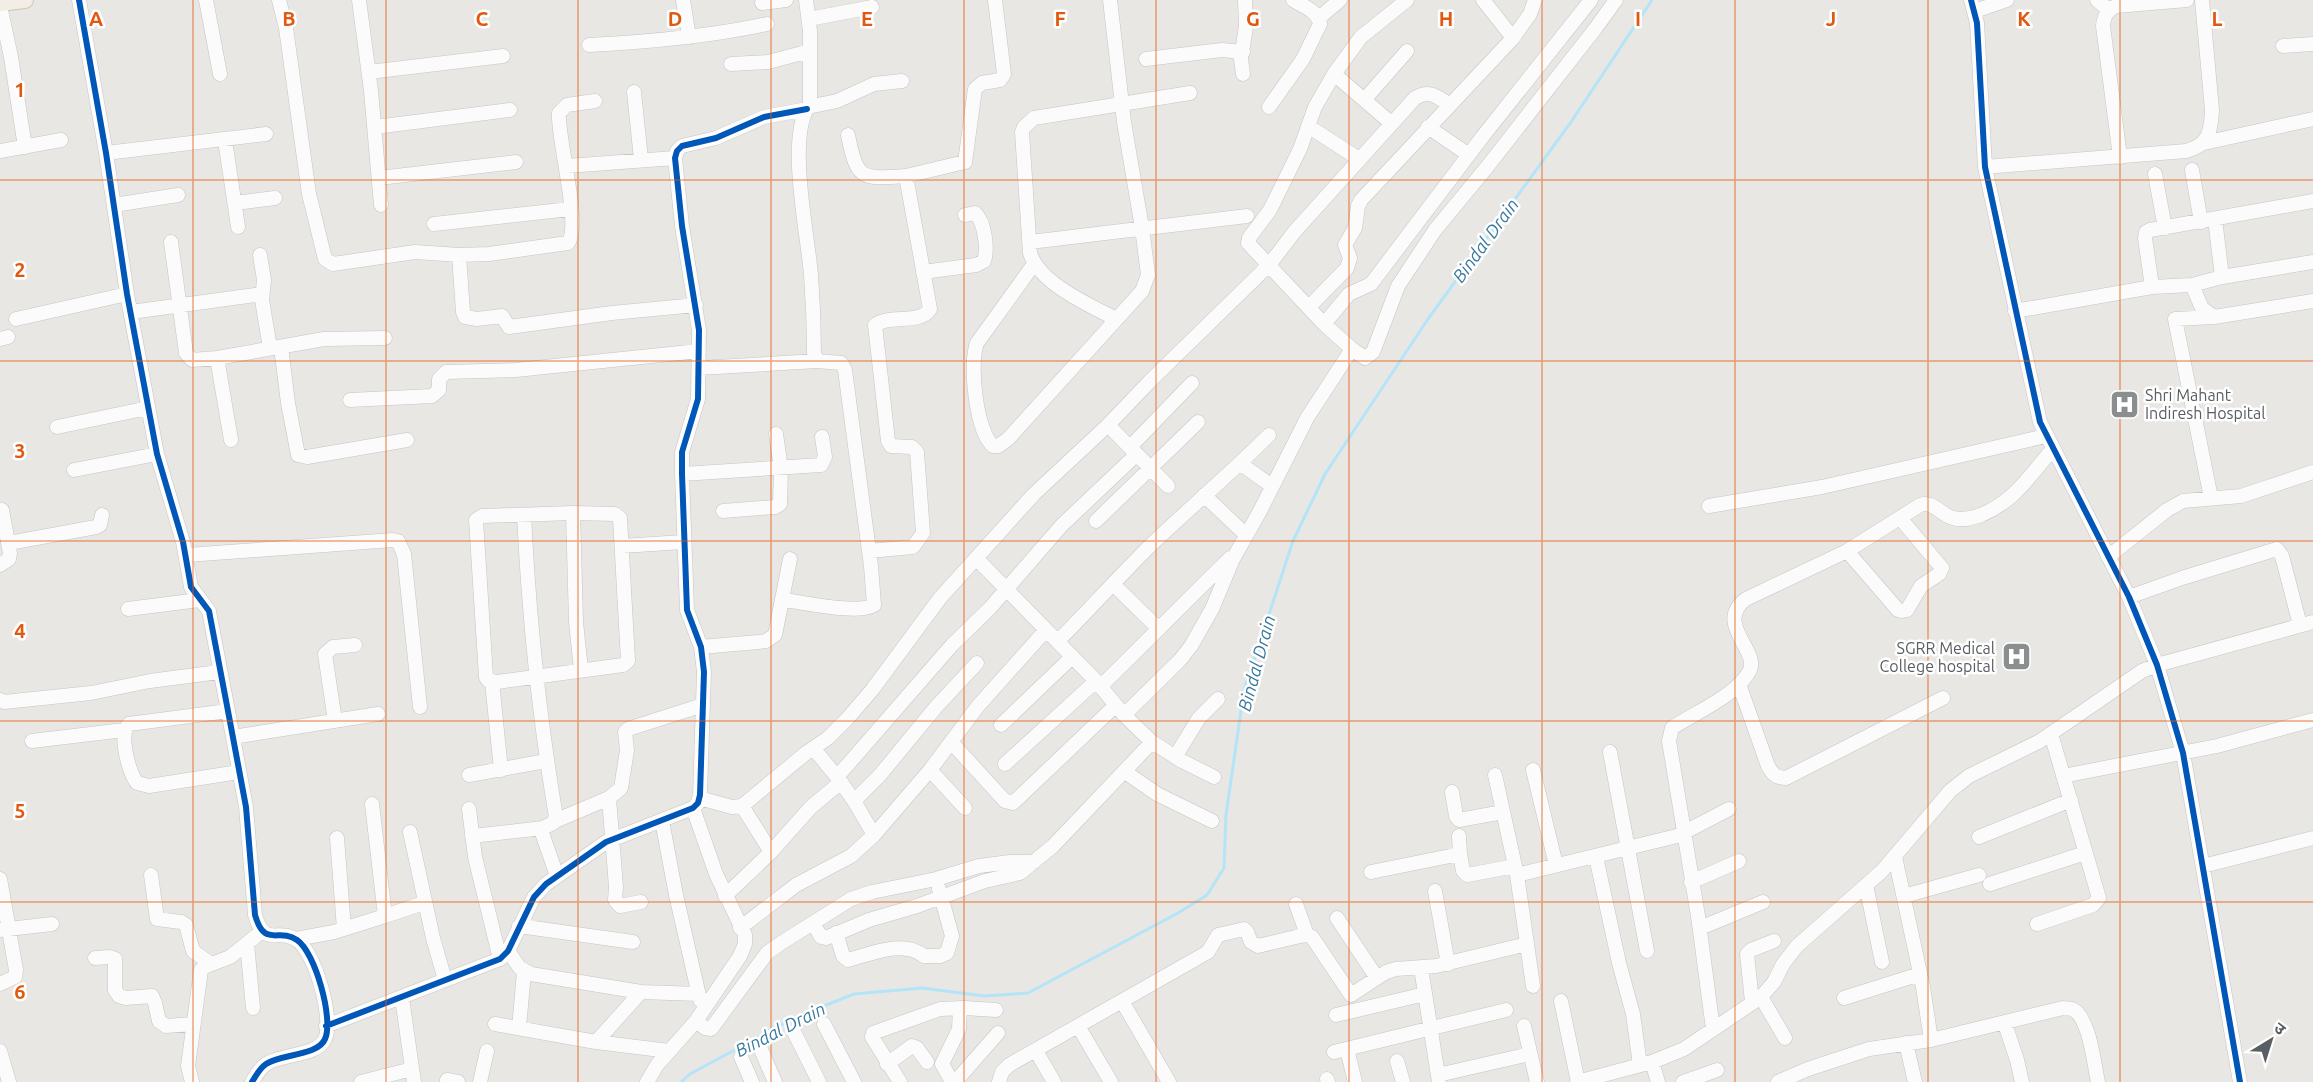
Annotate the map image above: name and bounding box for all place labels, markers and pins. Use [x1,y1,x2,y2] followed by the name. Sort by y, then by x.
[2145,386,2265,422] place label: Shri Mahant Indiresh Hospital
[2108,388,2140,420] hospital icon: Shri Mahant Indiresh Hospital
[1880,639,1995,675] place label: SGRR Medical College hospital
[2000,641,2032,673] hospital icon: SGRR Medical College hospital

